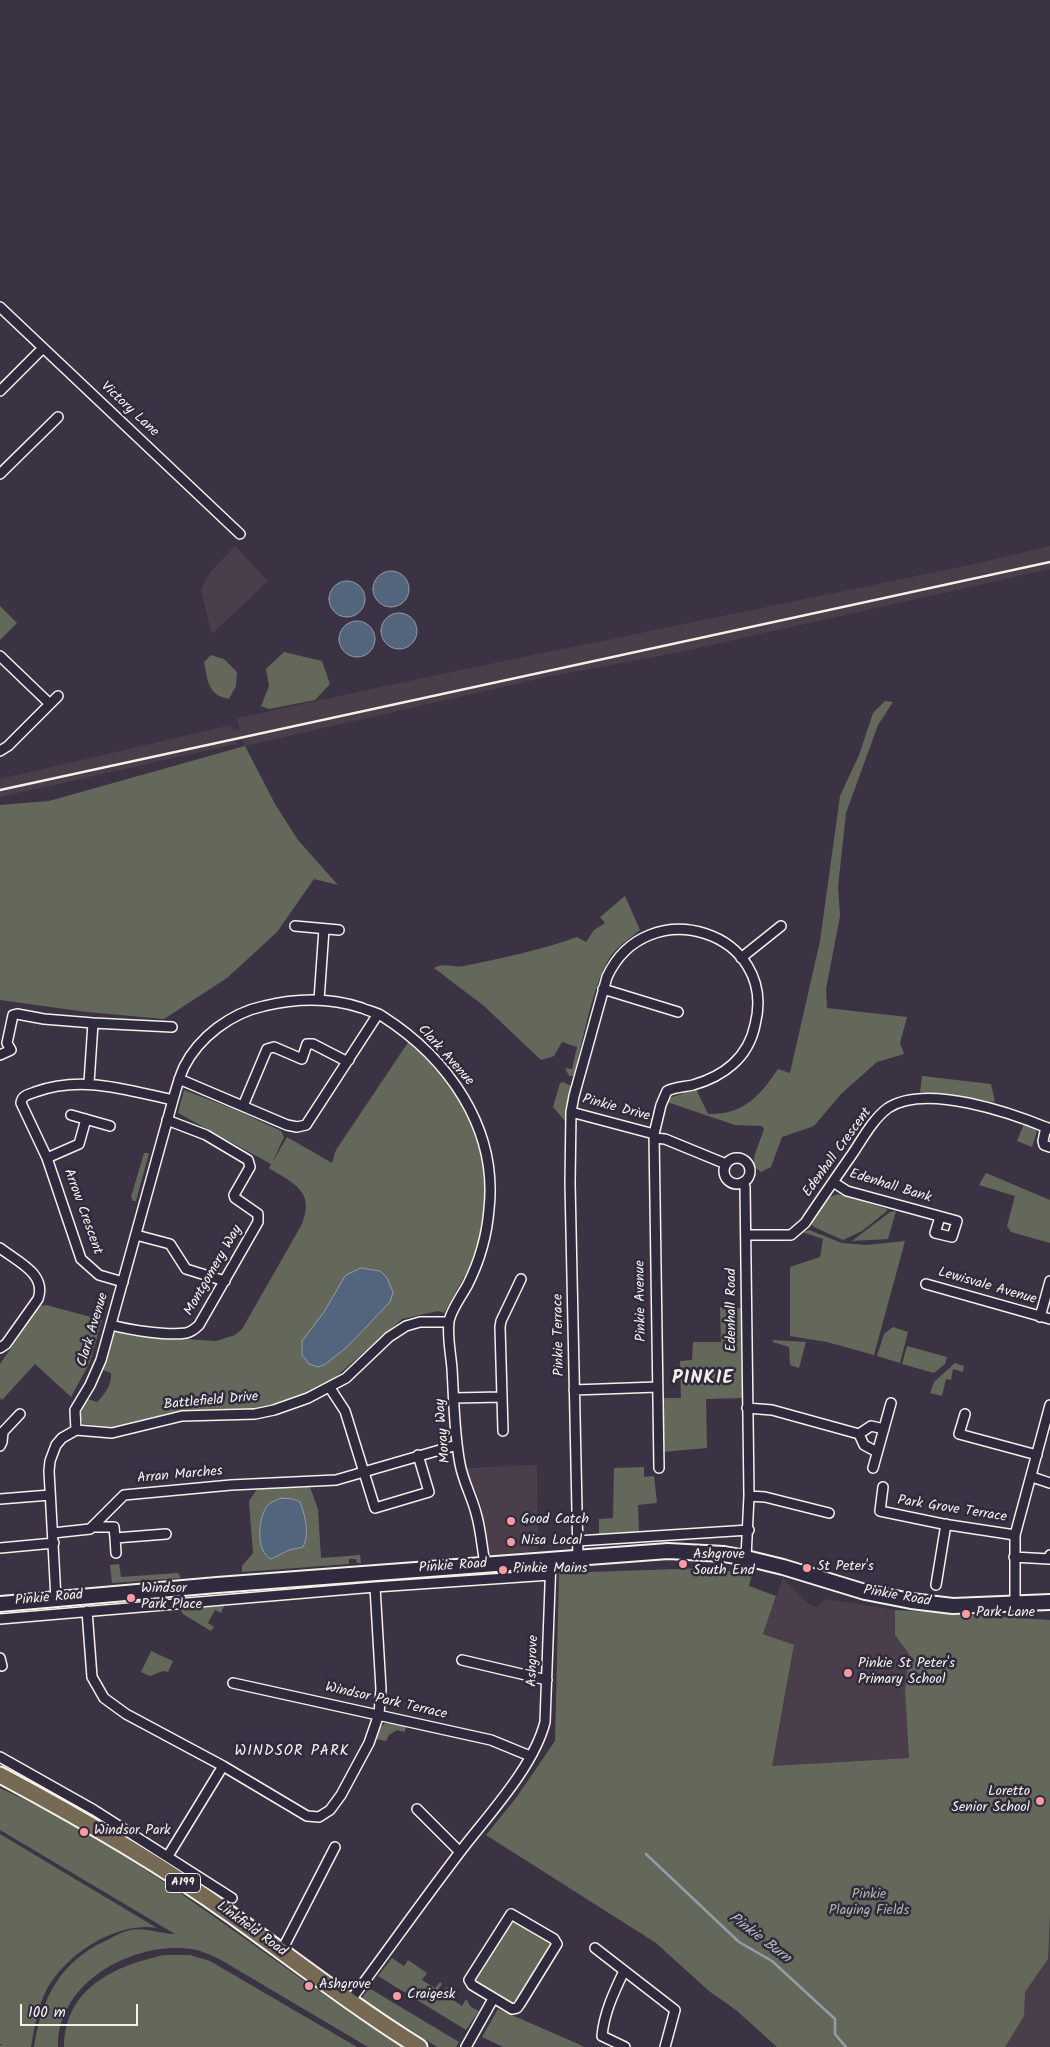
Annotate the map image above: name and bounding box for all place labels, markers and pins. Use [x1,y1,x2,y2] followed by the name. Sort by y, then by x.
[521,1513,589,1529] place label: Good Catch
[505,1515,517,1527] marker: Good Catch
[521,1534,582,1550] place label: Nisa Local
[505,1536,517,1548] marker: Nisa Local
[693,1548,755,1580] place label: Ashgrove South End
[677,1558,689,1570] marker: Ashgrove South End
[817,1560,874,1576] place label: St Peter's
[513,1562,588,1578] place label: Pinkie Mains
[801,1562,813,1574] marker: St Peter's
[497,1564,509,1576] marker: Pinkie Mains
[141,1582,202,1614] place label: Windsor Park Place
[125,1592,137,1604] marker: Windsor Park Place
[976,1606,1035,1622] place label: Park Lane
[960,1608,972,1620] marker: Park Lane
[858,1657,955,1690] place label: Pinkie St Peter's Primary School
[842,1667,854,1679] marker: Pinkie St Peter's Primary School
[952,1785,1030,1818] place label: Loretto Senior School
[1034,1795,1046,1807] marker: Loretto Senior School
[94,1824,171,1840] place label: Windsor Park
[78,1826,90,1838] marker: Windsor Park
[319,1978,371,1994] place label: Ashgrove
[303,1980,315,1992] marker: Ashgrove
[407,1988,455,2004] place label: Craigesk
[391,1990,403,2002] marker: Craigesk

